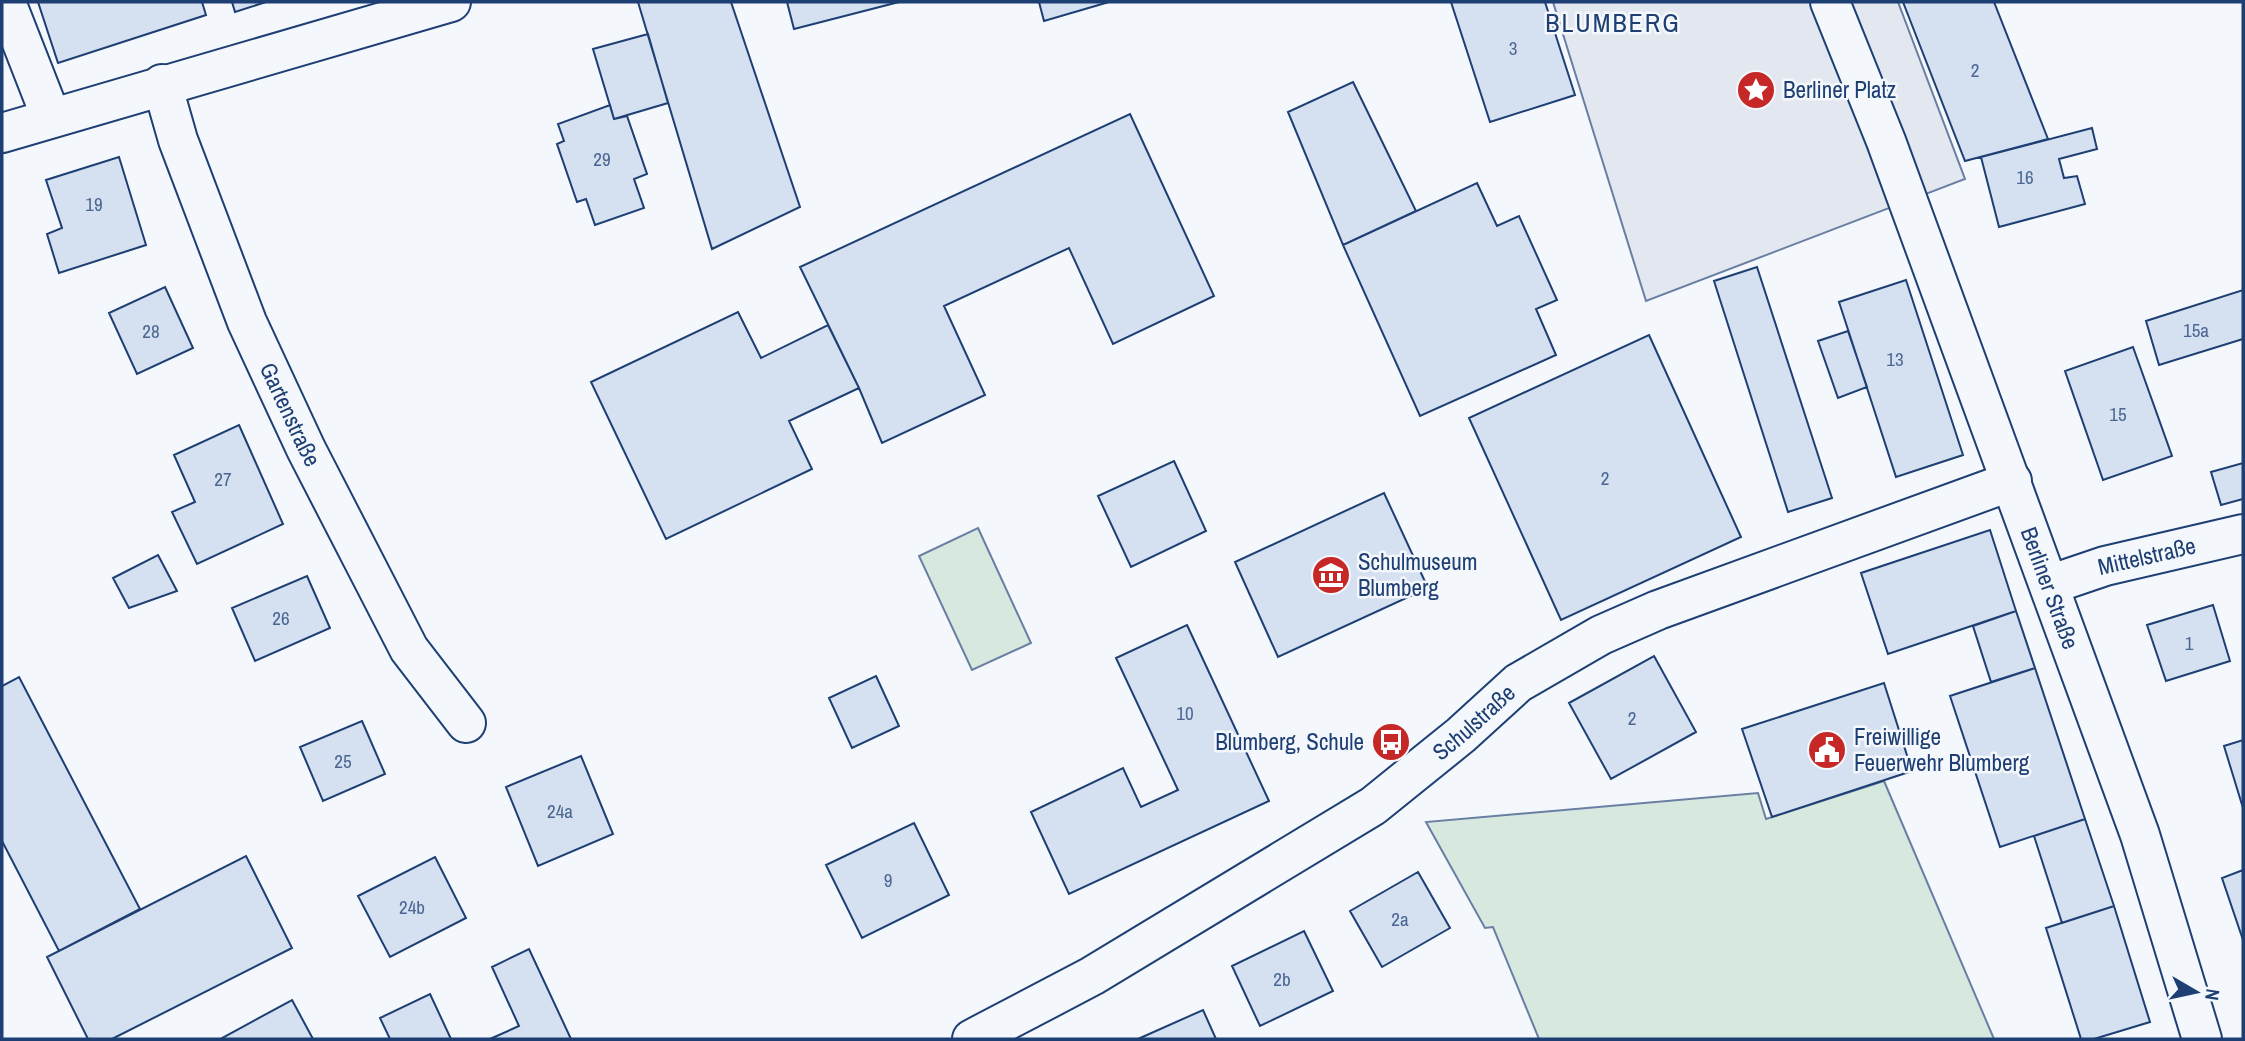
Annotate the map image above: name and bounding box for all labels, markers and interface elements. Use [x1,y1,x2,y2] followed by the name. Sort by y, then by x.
[1545,5,1681,40] district label: BLUMBERG
[1509,35,1517,61] house number: 3
[1971,57,1979,83] house number: 2
[1735,69,1777,111] place icon: Berliner Platz
[1783,74,1896,105] place label: Berliner Platz
[593,146,611,172] house number: 29
[2016,164,2034,190] house number: 16
[85,191,103,217] house number: 19
[2183,317,2209,343] house number: 15a
[142,318,160,344] house number: 28
[1886,346,1904,372] house number: 13
[253,357,328,472] street label: Gartenstraße
[2109,401,2127,427] house number: 15
[1601,465,1609,491] house number: 2
[214,466,232,492] house number: 27
[2014,523,2087,653] street label: Berliner Straße
[2095,529,2199,582] street label: Mittelstraße
[1358,546,1478,603] place label: Schulmuseum Blumberg
[1310,554,1352,596] museum icon: Schulmuseum Blumberg
[272,605,290,631] house number: 26
[2185,630,2194,656] house number: 1
[1426,677,1522,767] street label: Schulstraße
[1176,700,1194,726] house number: 10
[1628,705,1636,731] house number: 2
[1370,721,1412,763] bus stop icon: Blumberg, Schule
[1854,721,2030,778] place label: Freiwillige Feuerwehr Blumberg
[1215,726,1364,757] place label: Blumberg, Schule
[1806,729,1848,771] public building icon: Freiwillige Feuerwehr Blumberg
[334,748,352,774] house number: 25
[547,798,573,824] house number: 24a
[884,867,892,893] house number: 9
[399,894,425,920] house number: 24b
[1391,906,1409,932] house number: 2a
[2161,957,2231,1027] north arrow
[1273,966,1291,992] house number: 2b
[2199,987,2227,1002] text: N

